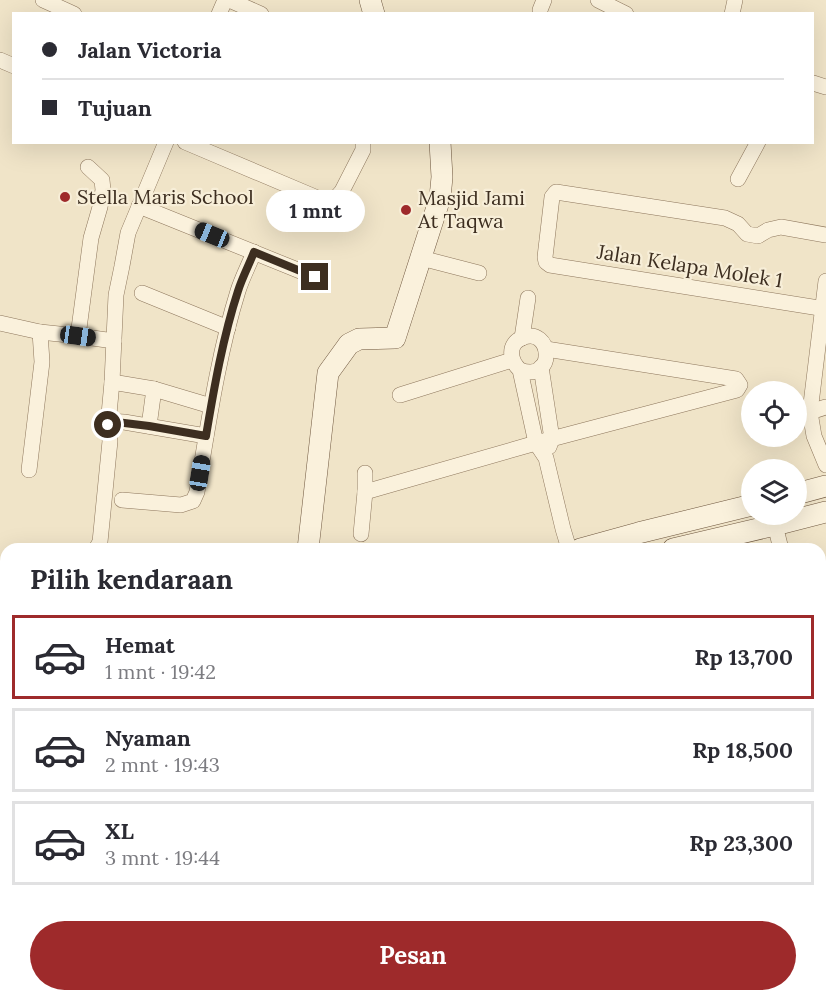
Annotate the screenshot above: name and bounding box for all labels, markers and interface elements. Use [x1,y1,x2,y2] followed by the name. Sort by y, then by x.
[78,36,221,64] text: Jalan Victoria
[78,94,152,122] text: Tujuan
[77,184,254,209] place label: Stella Maris School
[417,185,525,233] place label: Masjid Jami At Taqwa
[58,190,72,204] marker: Stella Maris School
[266,190,364,232] callout: 1 mnt
[289,198,342,223] text: 1 mnt
[399,203,413,217] marker: Masjid Jami At Taqwa
[192,220,232,250] car
[594,238,785,293] street label: Jalan Kelapa Molek 1
[301,263,328,290] route end
[59,325,97,347] car
[741,381,807,525] map controls
[741,381,807,447] button: locate
[94,411,121,438] route start
[188,454,212,492] car
[741,459,807,525] button: layers
[30,562,233,596] text: Pilih kendaraan
[33,630,87,684] icon: car
[105,631,175,659] text: Hemat
[695,643,793,671] text: Rp 13,700
[105,659,216,684] text: 1 mnt · 19:42
[33,723,87,777] icon: car
[105,724,191,752] text: Nyaman
[692,736,793,764] text: Rp 18,500
[105,752,220,777] text: 2 mnt · 19:43
[33,816,87,870] icon: car
[105,817,134,845] text: XL
[689,829,793,857] text: Rp 23,300
[105,845,220,870] text: 3 mnt · 19:44
[30,921,796,990] button: Pesan

